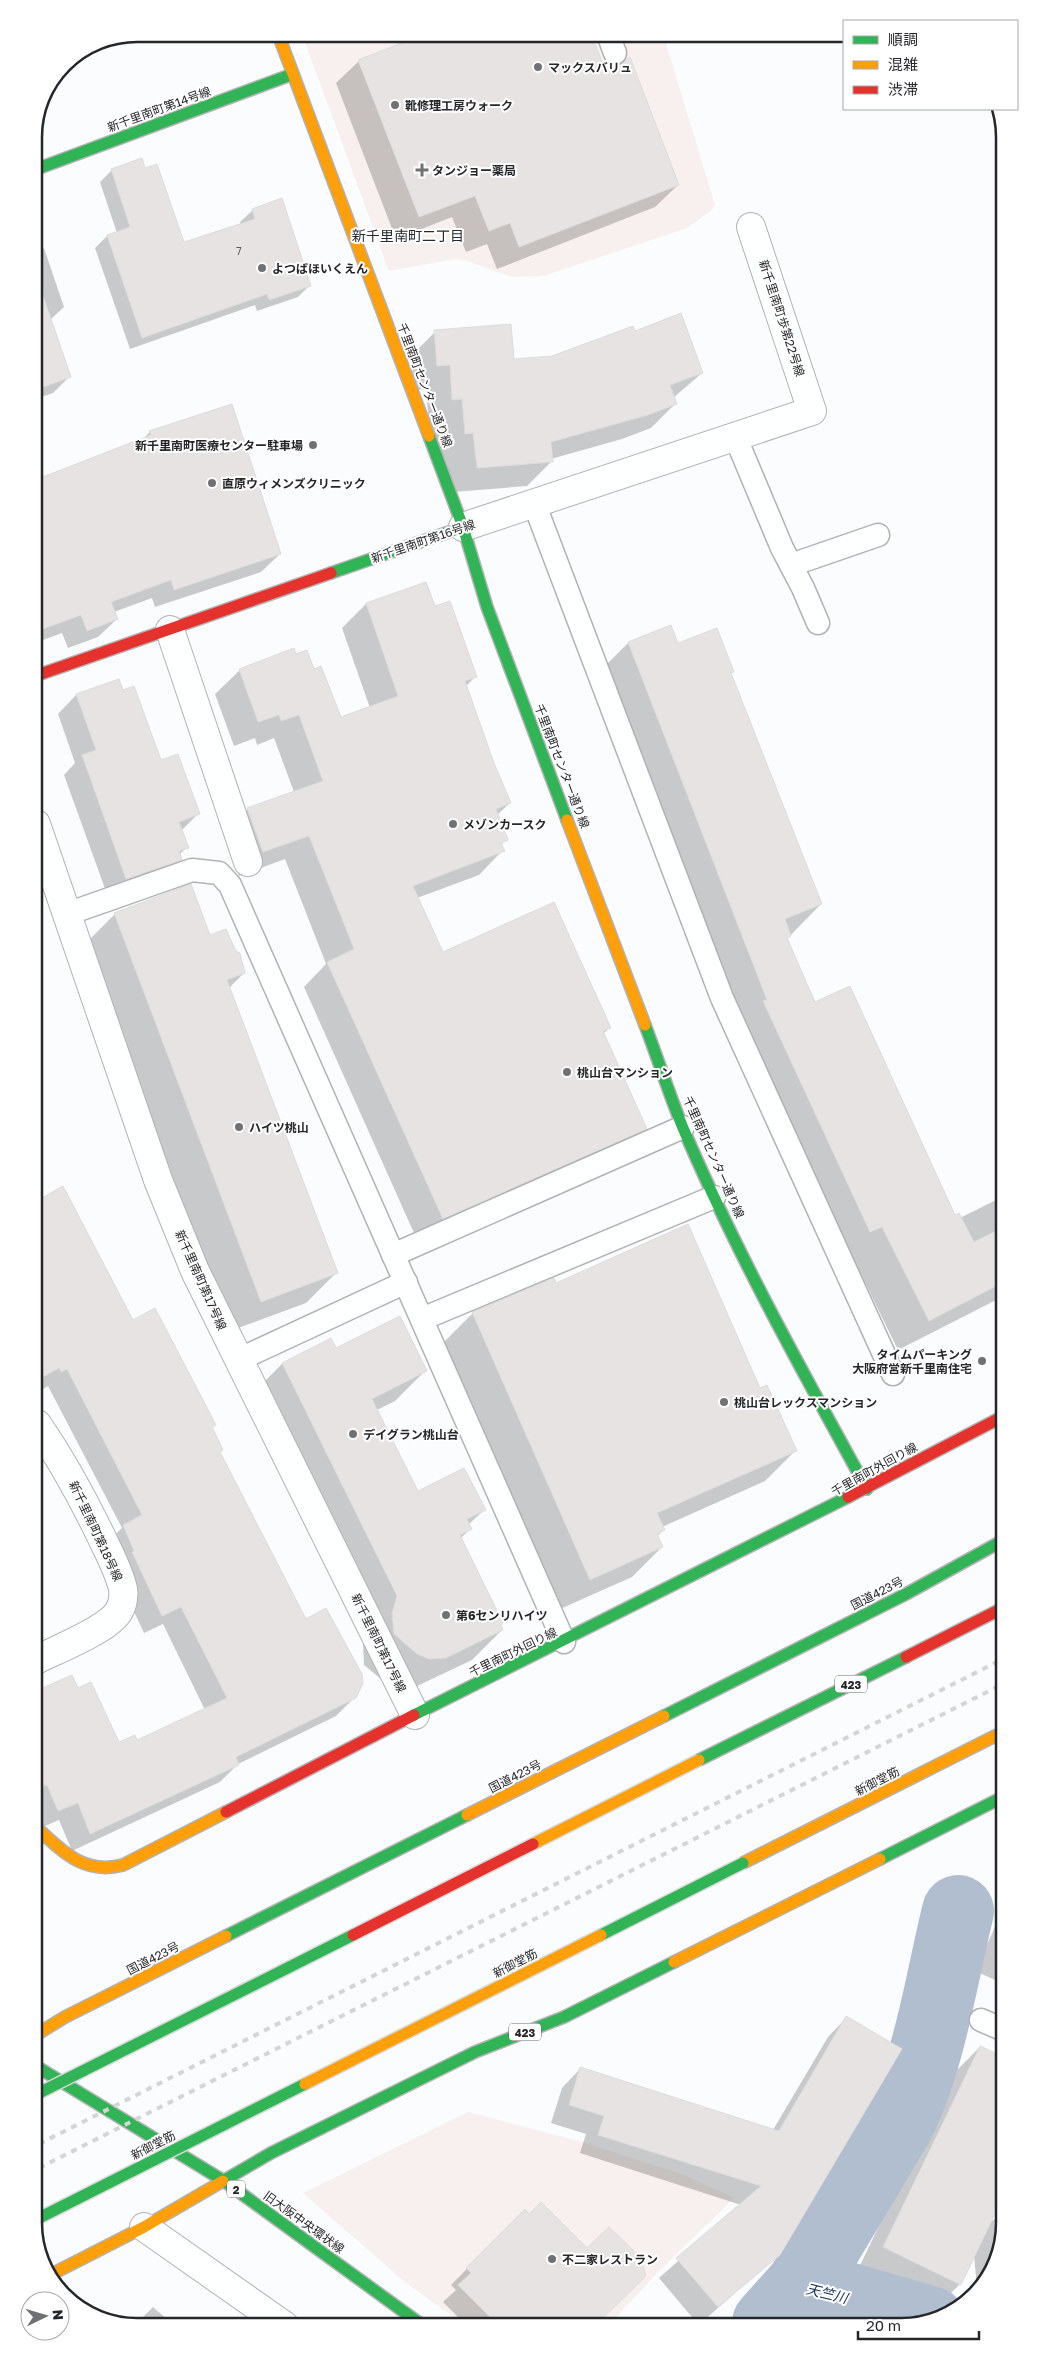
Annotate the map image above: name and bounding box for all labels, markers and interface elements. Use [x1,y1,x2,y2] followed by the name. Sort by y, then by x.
[843,20,1018,110] legend
[888,30,918,48] text: 順調
[888,55,918,73] text: 混雑
[548,60,632,75] place label: マックスバリュ
[532,61,544,73] marker: マックスバリュ
[888,80,918,98] text: 渋滞
[105,83,213,135] street label: 新千里南町第14号線
[405,98,513,113] place label: 靴修理工房ウォーク
[389,99,401,111] marker: 靴修理工房ウォーク
[432,163,516,178] place label: タンジョー薬局
[416,164,428,176] marker: タンジョー薬局
[352,227,464,244] district label: 新千里南町二丁目
[236,245,242,257] house number: 7
[756,258,808,378] street label: 新千里南町歩第22号線
[272,261,368,276] place label: よつばほいくえん
[256,262,268,274] marker: よつばほいくえん
[394,321,456,449] street label: 千里南町センター通り線
[135,438,303,453] place label: 新千里南町医療センター駐車場
[307,439,319,451] marker: 新千里南町医療センター駐車場
[222,476,366,491] place label: 直原ウィメンズクリニック
[206,477,218,489] marker: 直原ウィメンズクリニック
[369,516,477,566] street label: 新千里南町第16号線
[531,702,593,830] street label: 千里南町センター通り線
[463,817,546,832] place label: メゾンカースク
[447,818,459,830] marker: メゾンカースク
[577,1065,673,1080] place label: 桃山台マンション
[561,1066,573,1078] marker: 桃山台マンション
[680,1094,748,1220] street label: 千里南町センター通り線
[249,1120,309,1135] place label: ハイツ桃山
[233,1121,245,1133] marker: ハイツ桃山
[172,1228,230,1332] street label: 新千里南町第17号線
[852,1347,972,1376] place label: タイムパーキング 大阪府営新千里南住宅
[976,1355,988,1367] marker: タイムパーキング 大阪府営新千里南住宅
[734,1395,877,1410] place label: 桃山台レックスマンション
[718,1396,730,1408] marker: 桃山台レックスマンション
[363,1427,459,1442] place label: デイグラン桃山台
[347,1428,359,1440] marker: デイグラン桃山台
[828,1439,920,1499] street label: 千里南町外回り線
[66,1478,126,1584] street label: 新千里南町第18号線
[848,1573,906,1613] street label: 国道423号
[349,1591,409,1695] street label: 新千里南町第17号線
[456,1608,547,1623] place label: 第6センリハイツ
[440,1609,452,1621] marker: 第6センリハイツ
[467,1624,559,1680] street label: 千里南町外回り線
[835,1676,867,1692] road number: 423
[486,1756,544,1796] street label: 国道423号
[852,1763,902,1799] street label: 新御堂筋
[124,1938,182,1978] street label: 国道423号
[490,1945,540,1981] street label: 新御堂筋
[509,2024,541,2040] road number: 423
[128,2127,178,2163] street label: 新御堂筋
[227,2180,245,2198] road number: 2
[261,2188,347,2256] street label: 旧大阪中央環状線
[562,2252,658,2267] place label: 不二家レストラン
[546,2253,558,2265] marker: 不二家レストラン
[805,2280,851,2307] water label: 天竺川
[20,2291,70,2341] north arrow
[858,2308,979,2340] scale bar
[50,2309,67,2321] text: N
[866,2316,901,2334] text: 20 m

